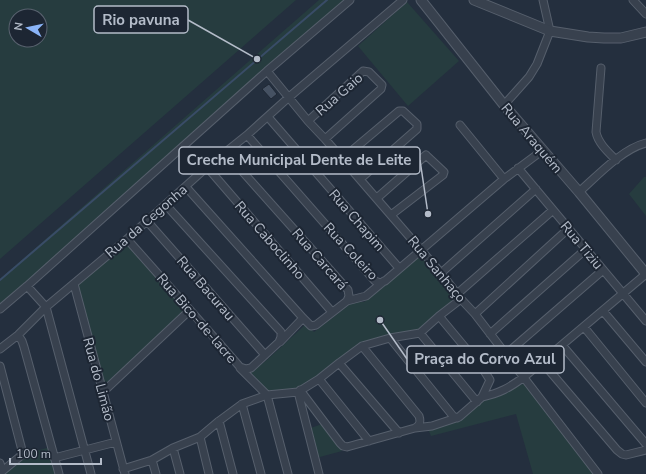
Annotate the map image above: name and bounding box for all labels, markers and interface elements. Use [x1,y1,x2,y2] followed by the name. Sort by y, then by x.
[94,6,188,33] callout: Rio pavuna
[8,8,48,48] north arrow
[102,10,180,30] text: Rio pavuna
[11,21,27,32] text: N
[312,68,367,120] street label: Rua Gaio
[497,99,567,177] street label: Rua Araquém
[179,147,420,174] callout: Creche Municipal Dente de Leite
[187,150,411,170] text: Creche Municipal Dente de Leite
[101,180,191,262] street label: Rua da Cegonha
[324,185,389,255] street label: Rua Chapim
[230,197,309,284] street label: Rua Caboclinho
[556,217,607,273] street label: Rua Tiziu
[319,218,382,284] street label: Rua Coleiro
[288,224,352,294] street label: Rua Carcará
[403,232,470,307] street label: Rua Sanhaço
[172,252,239,325] street label: Rua Bacurau
[152,269,241,367] street label: Rua Bico-de-lacre
[78,335,119,423] street label: Rua do Limão
[407,346,564,373] callout: Praça do Corvo Azul
[414,349,556,369] text: Praça do Corvo Azul
[10,440,101,466] scale bar
[16,446,51,462] text: 100 m

